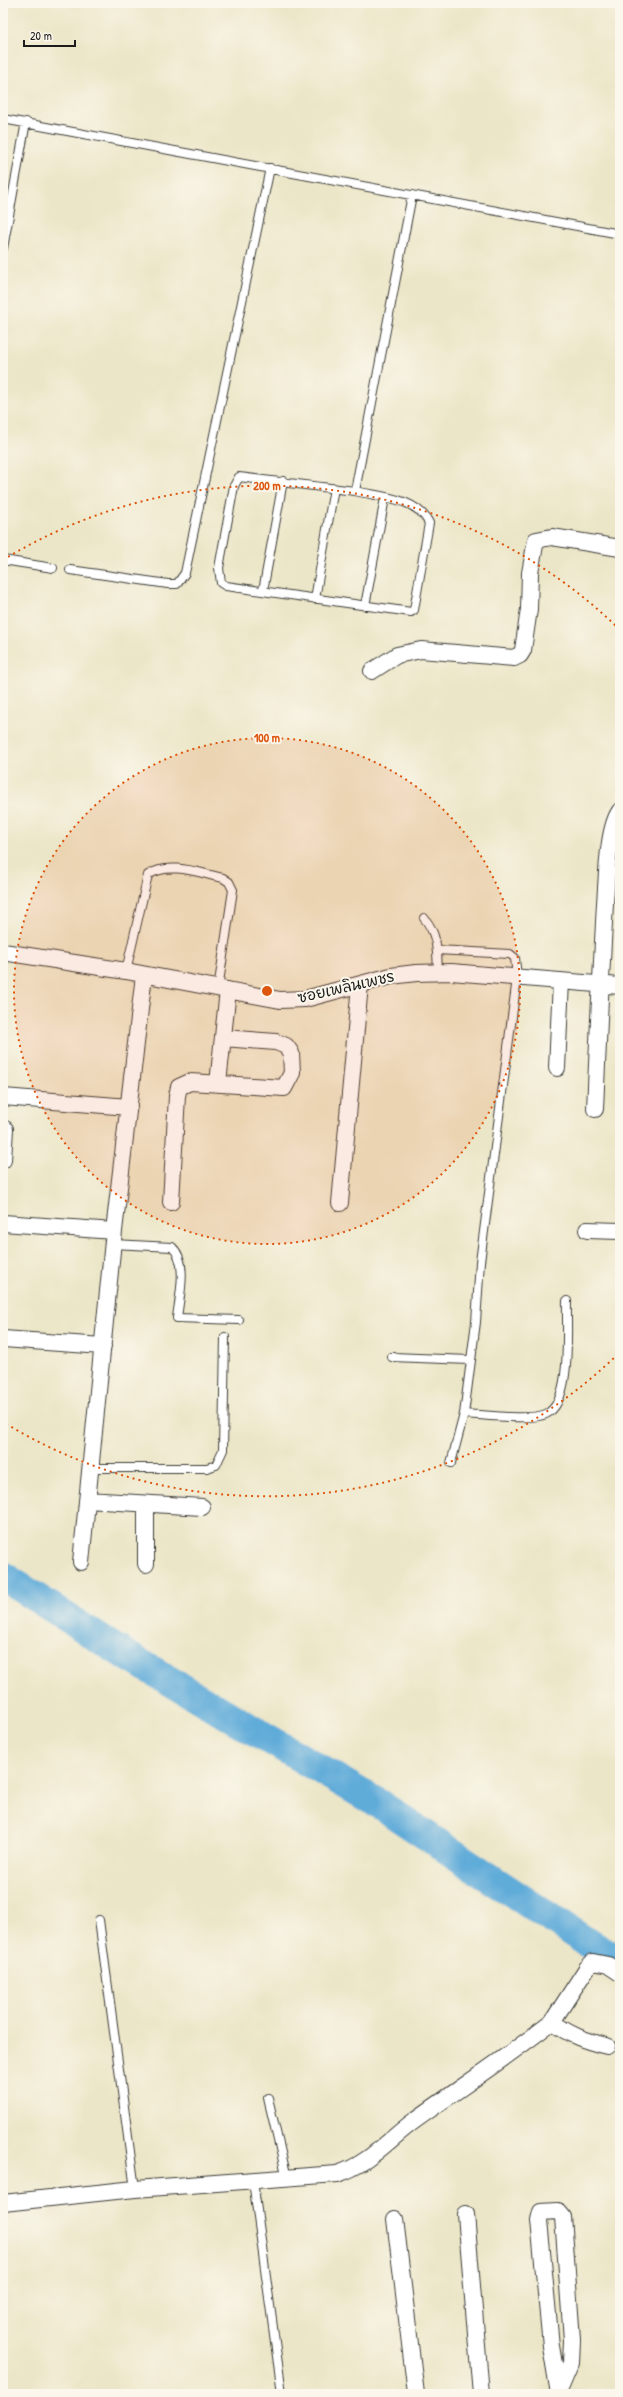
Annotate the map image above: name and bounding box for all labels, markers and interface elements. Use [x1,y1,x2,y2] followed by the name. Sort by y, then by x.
[24,22,75,48] scale bar
[30,27,52,44] text: 20 m
[253,477,281,494] text: 200 m
[254,729,280,746] text: 100 m
[295,965,396,1008] street label: ซอยเพลินเพชร
[260,984,274,998] centre of rings

